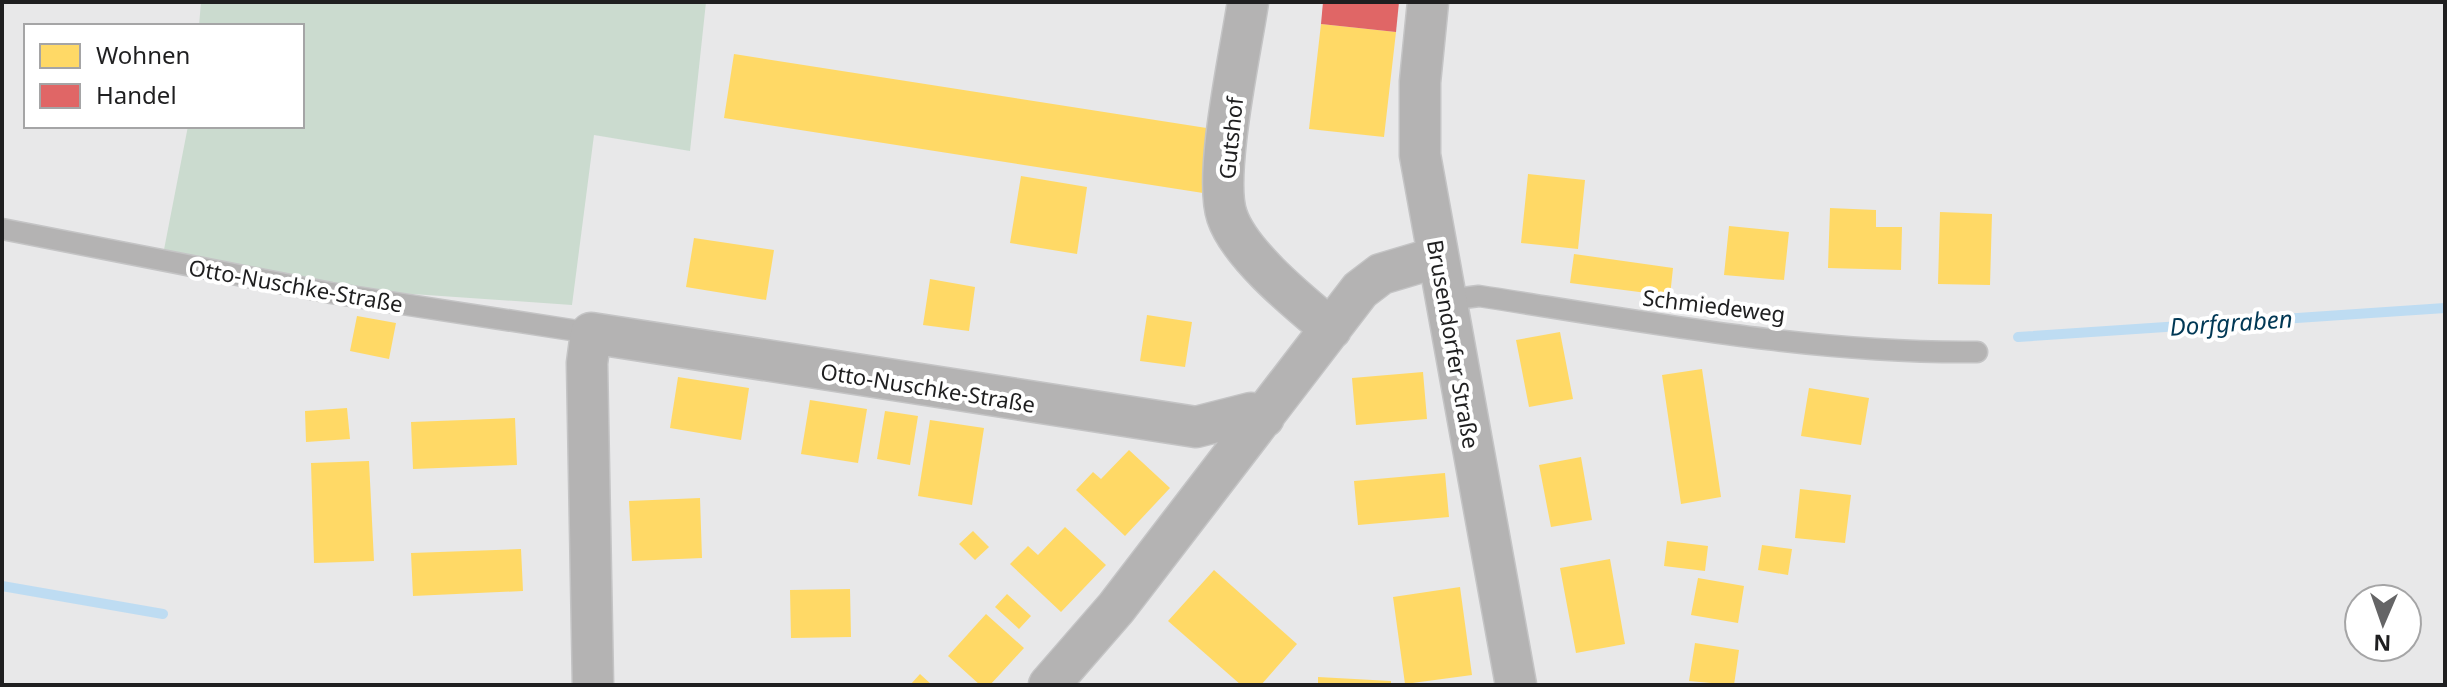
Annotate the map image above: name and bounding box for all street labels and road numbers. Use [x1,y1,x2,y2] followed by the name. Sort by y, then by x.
[1211,94,1249,181] street label: Gutshof
[1421,237,1487,451] street label: Brusendorfer Straße
[187,251,405,319] street label: Otto-Nuschke-Straße
[1641,281,1787,329] street label: Schmiedeweg
[818,355,1038,419] street label: Otto-Nuschke-Straße

